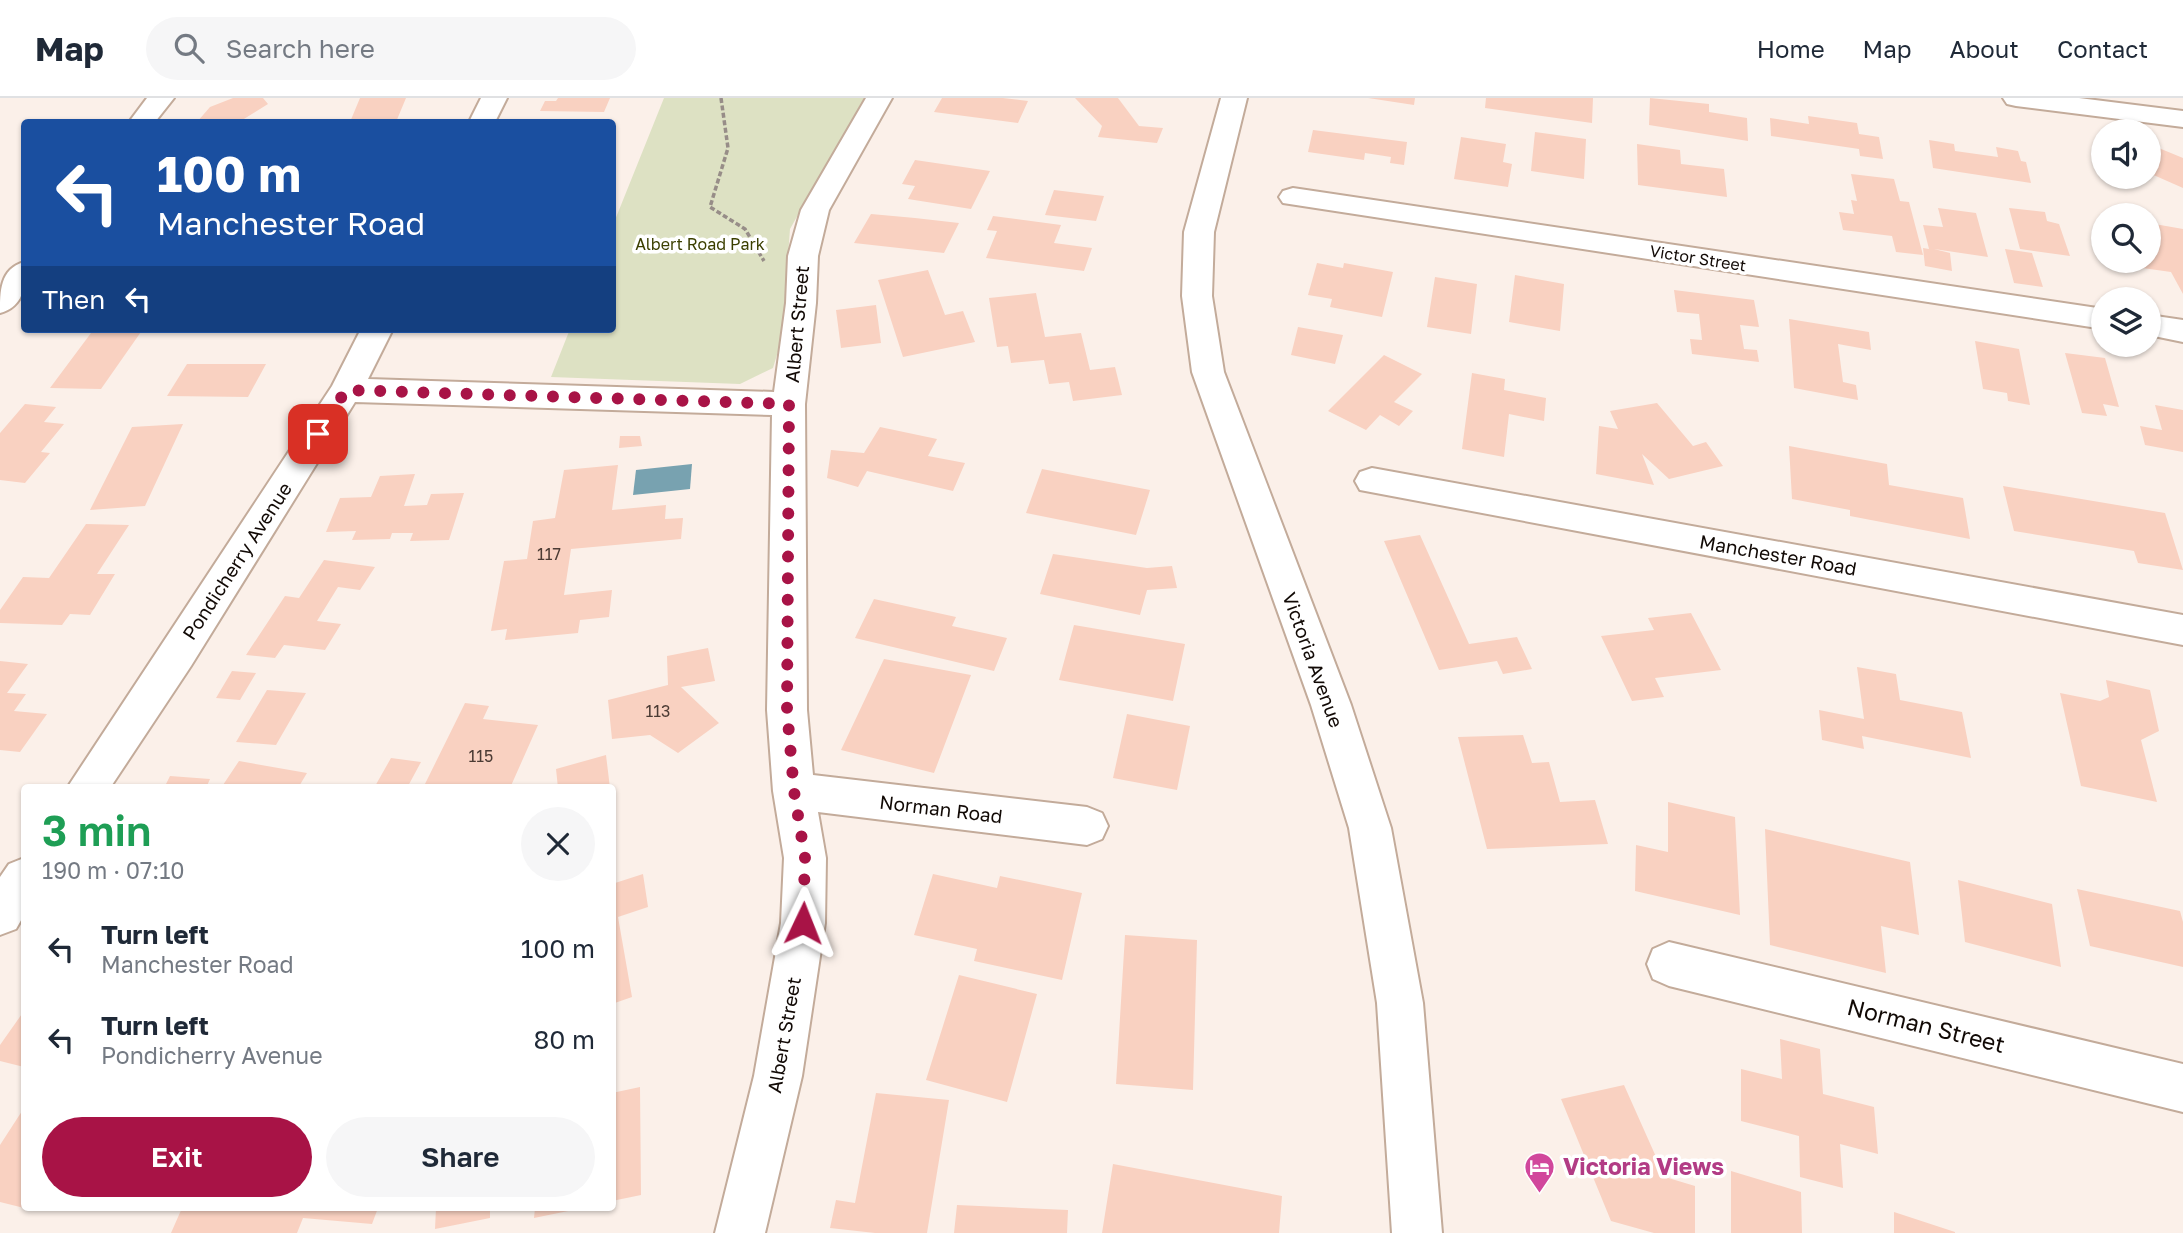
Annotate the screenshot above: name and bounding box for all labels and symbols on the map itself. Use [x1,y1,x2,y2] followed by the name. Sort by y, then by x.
[635,234,765,254] park label: Albert Road Park
[1648,241,1748,275] street label: Victor Street
[780,264,813,383] street label: Albert Street
[288,404,348,464] pin
[177,478,296,644] street label: Pondicherry Avenue
[1698,529,1858,580] street label: Manchester Road
[537,544,561,564] house number: 117
[1278,589,1349,731] street label: Victoria Avenue
[646,701,670,721] house number: 113
[469,746,493,766] house number: 115
[878,790,1004,827] street label: Norman Road
[766,886,840,960] position arrow
[762,975,805,1095] street label: Albert Street
[1844,992,2008,1058] street label: Norman Street
[1523,1150,1557,1194] hotel icon: Victoria Views
[1563,1152,1724,1180] place label: Victoria Views

